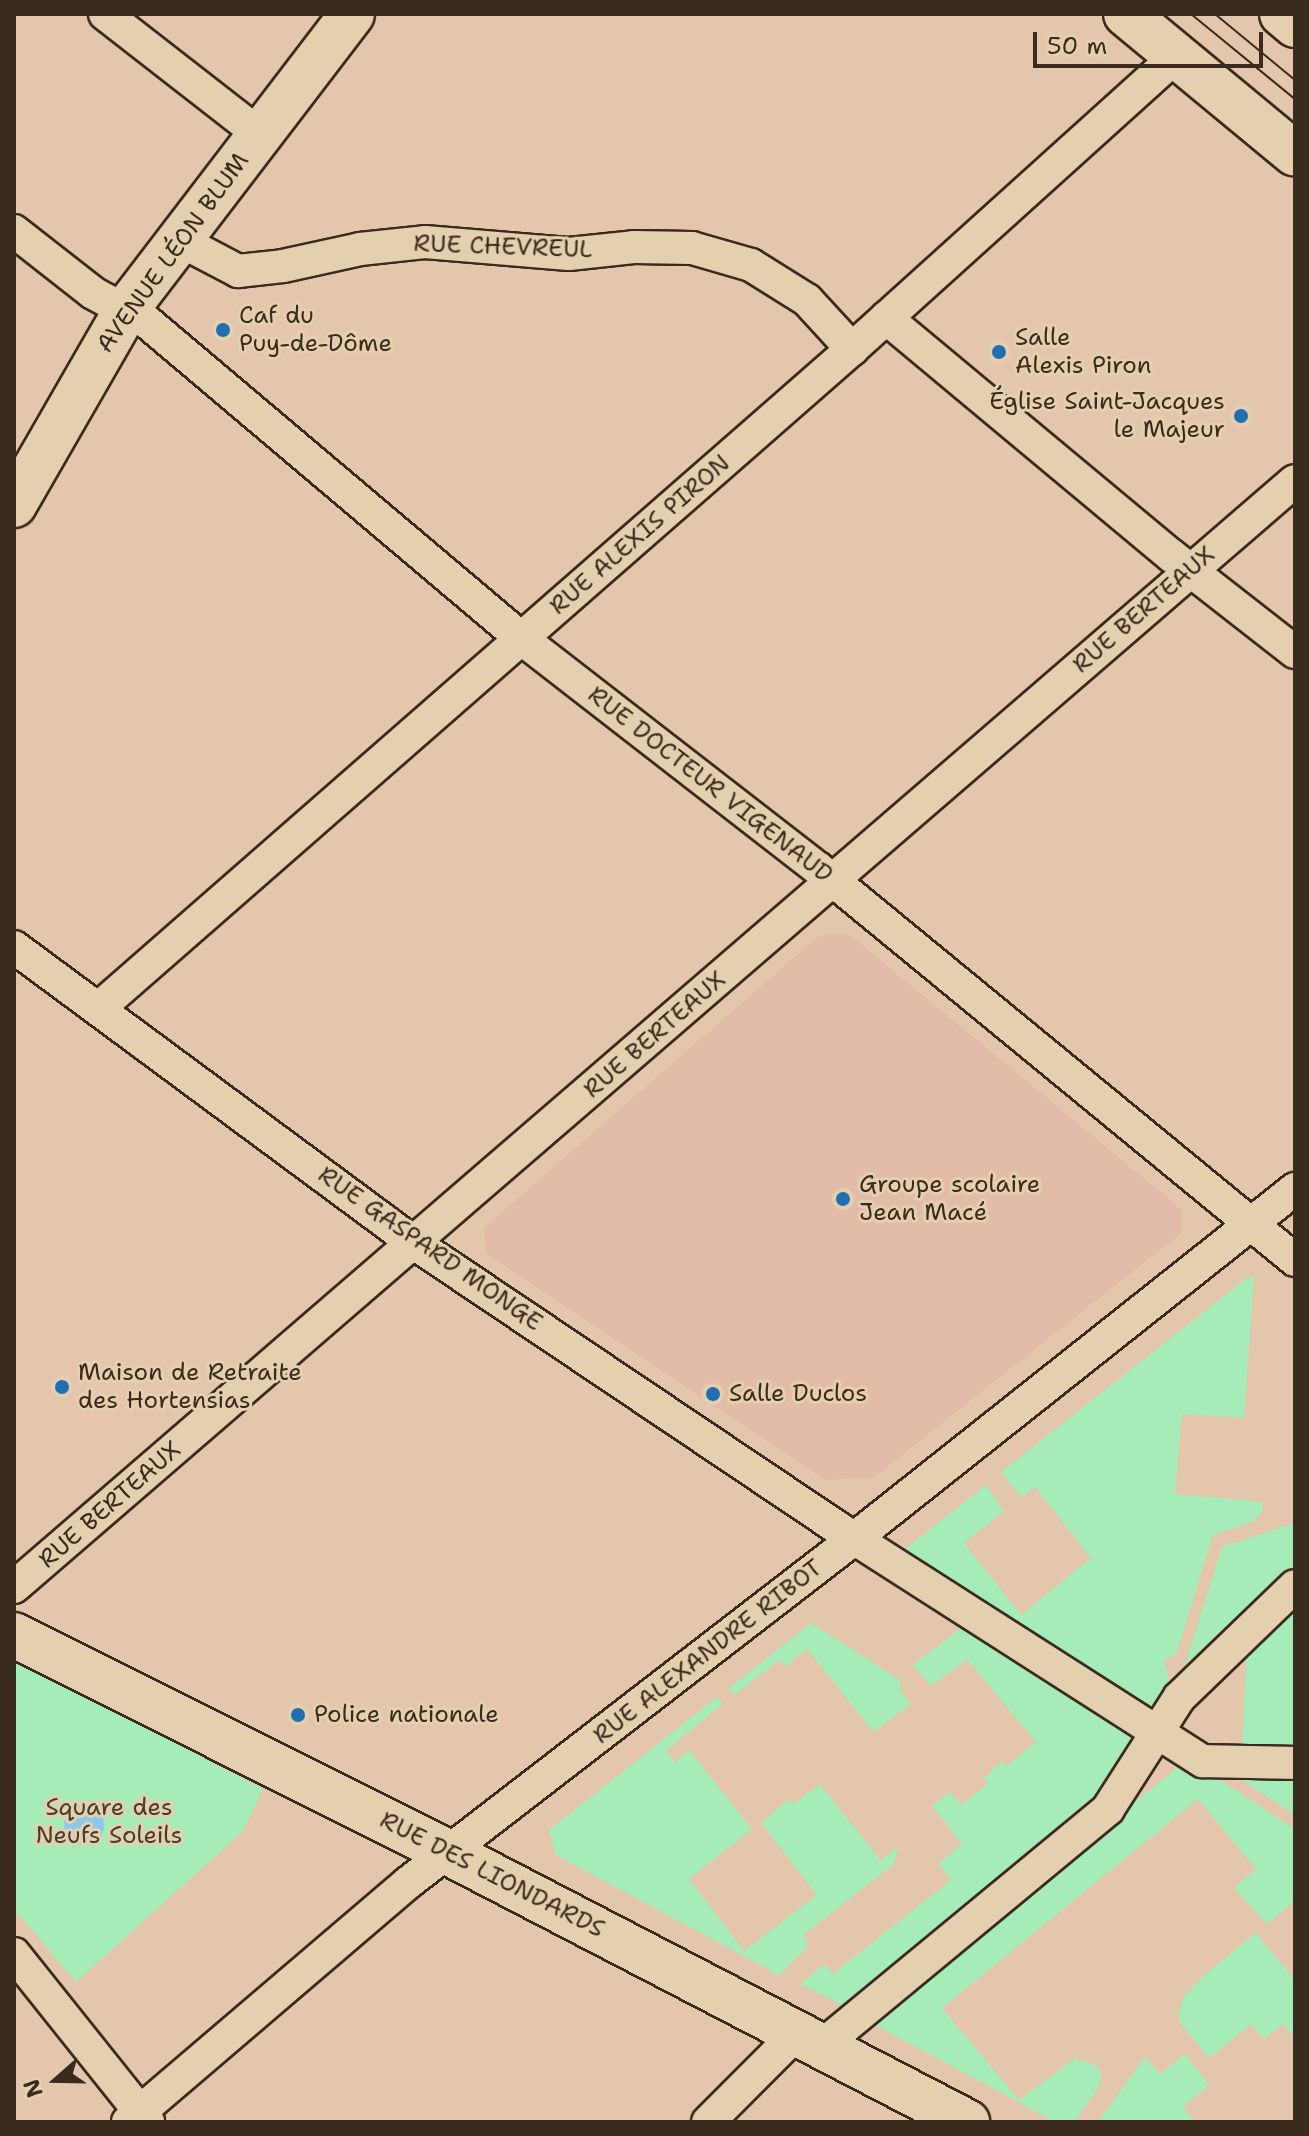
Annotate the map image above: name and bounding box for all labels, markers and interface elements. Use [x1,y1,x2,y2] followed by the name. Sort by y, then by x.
[1037,16,1267,66] scale bar
[1047,30,1107,62] text: 50 m
[91,147,255,359] street label: AVENUE LÉON BLUM
[413,229,593,265] street label: RUE CHEVREUL
[239,302,392,358] place label: Caf du Puy-de-Dôme
[214,321,232,339] marker: Caf du Puy-de-Dôme
[1015,324,1151,380] place label: Salle Alexis Piron
[990,343,1008,361] marker: Salle Alexis Piron
[989,388,1225,444] place label: Église Saint-Jacques le Majeur
[1232,407,1250,425] marker: Église Saint-Jacques le Majeur
[544,449,736,621] street label: RUE ALEXIS PIRON
[1067,541,1221,679] street label: RUE BERTEAUX
[582,681,838,889] street label: RUE DOCTEUR VIGENAUD
[578,966,732,1104] street label: RUE BERTEAUX
[312,1161,548,1337] street label: RUE GASPARD MONGE
[859,1171,1040,1227] place label: Groupe scolaire Jean Macé
[834,1190,852,1208] marker: Groupe scolaire Jean Macé
[78,1359,302,1415] place label: Maison de Retraite des Hortensias
[53,1378,71,1396] marker: Maison de Retraite des Hortensias
[729,1380,867,1408] place label: Salle Duclos
[704,1385,722,1403] marker: Salle Duclos
[33,1436,187,1574] street label: RUE BERTEAUX
[588,1554,828,1750] street label: RUE ALEXANDRE RIBOT
[314,1701,499,1729] place label: Police nationale
[289,1706,307,1724] marker: Police nationale
[36,1794,182,1850] park label: Square des Neufs Soleils
[375,1806,609,1944] street label: RUE DES LIONDARDS
[16,2040,96,2120] north arrow
[16,2075,50,2102] text: N

